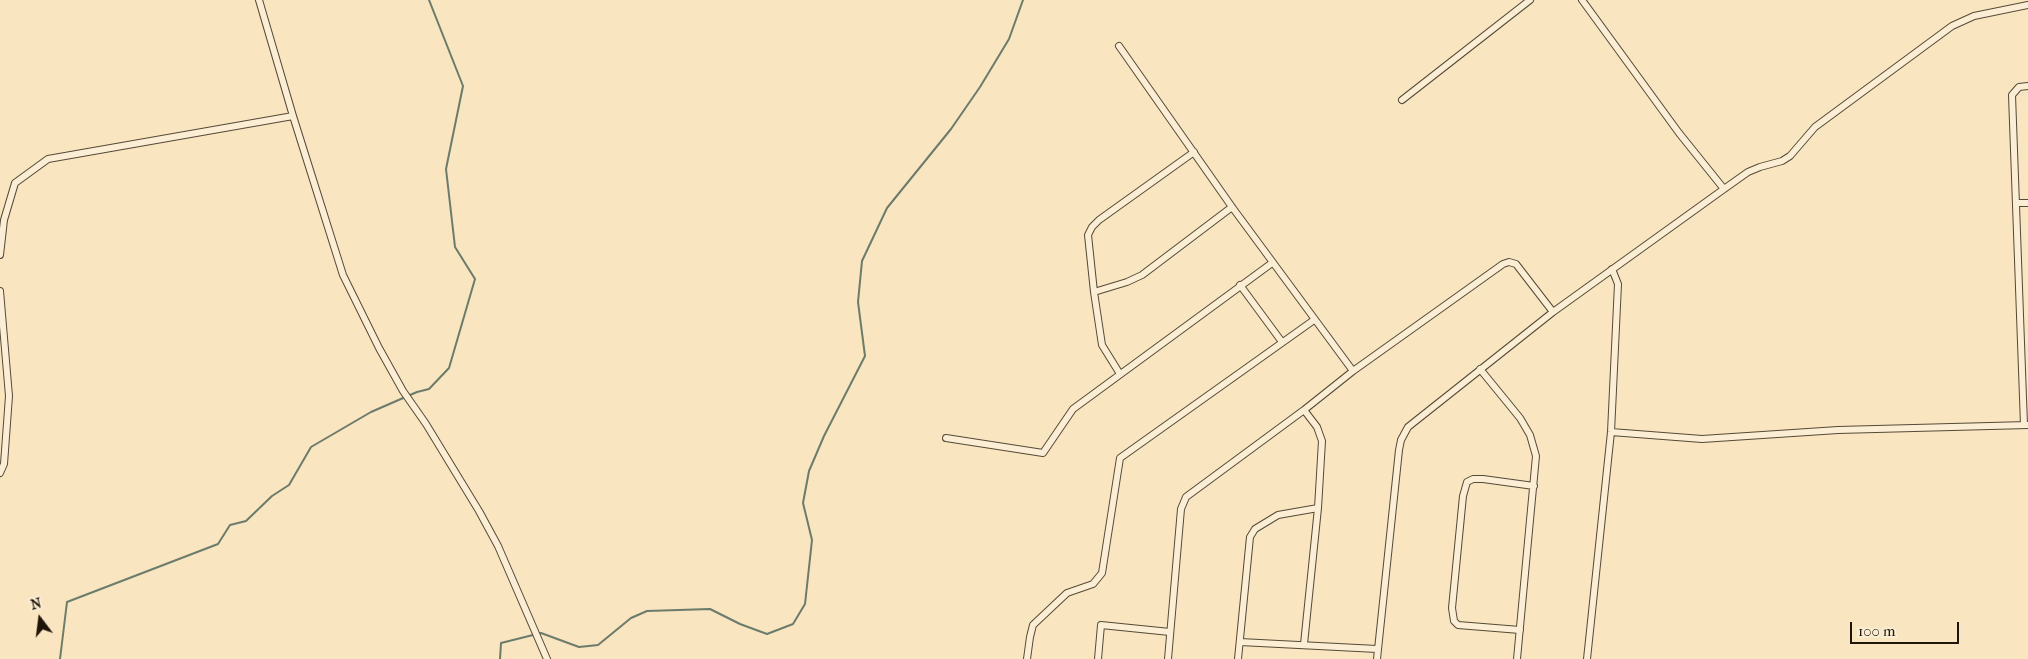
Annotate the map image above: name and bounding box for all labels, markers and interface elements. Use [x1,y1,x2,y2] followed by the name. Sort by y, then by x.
[15,594,65,644] north arrow
[29,594,43,614] text: N
[1853,612,1962,644] scale bar
[1858,622,1896,640] text: 100 m

